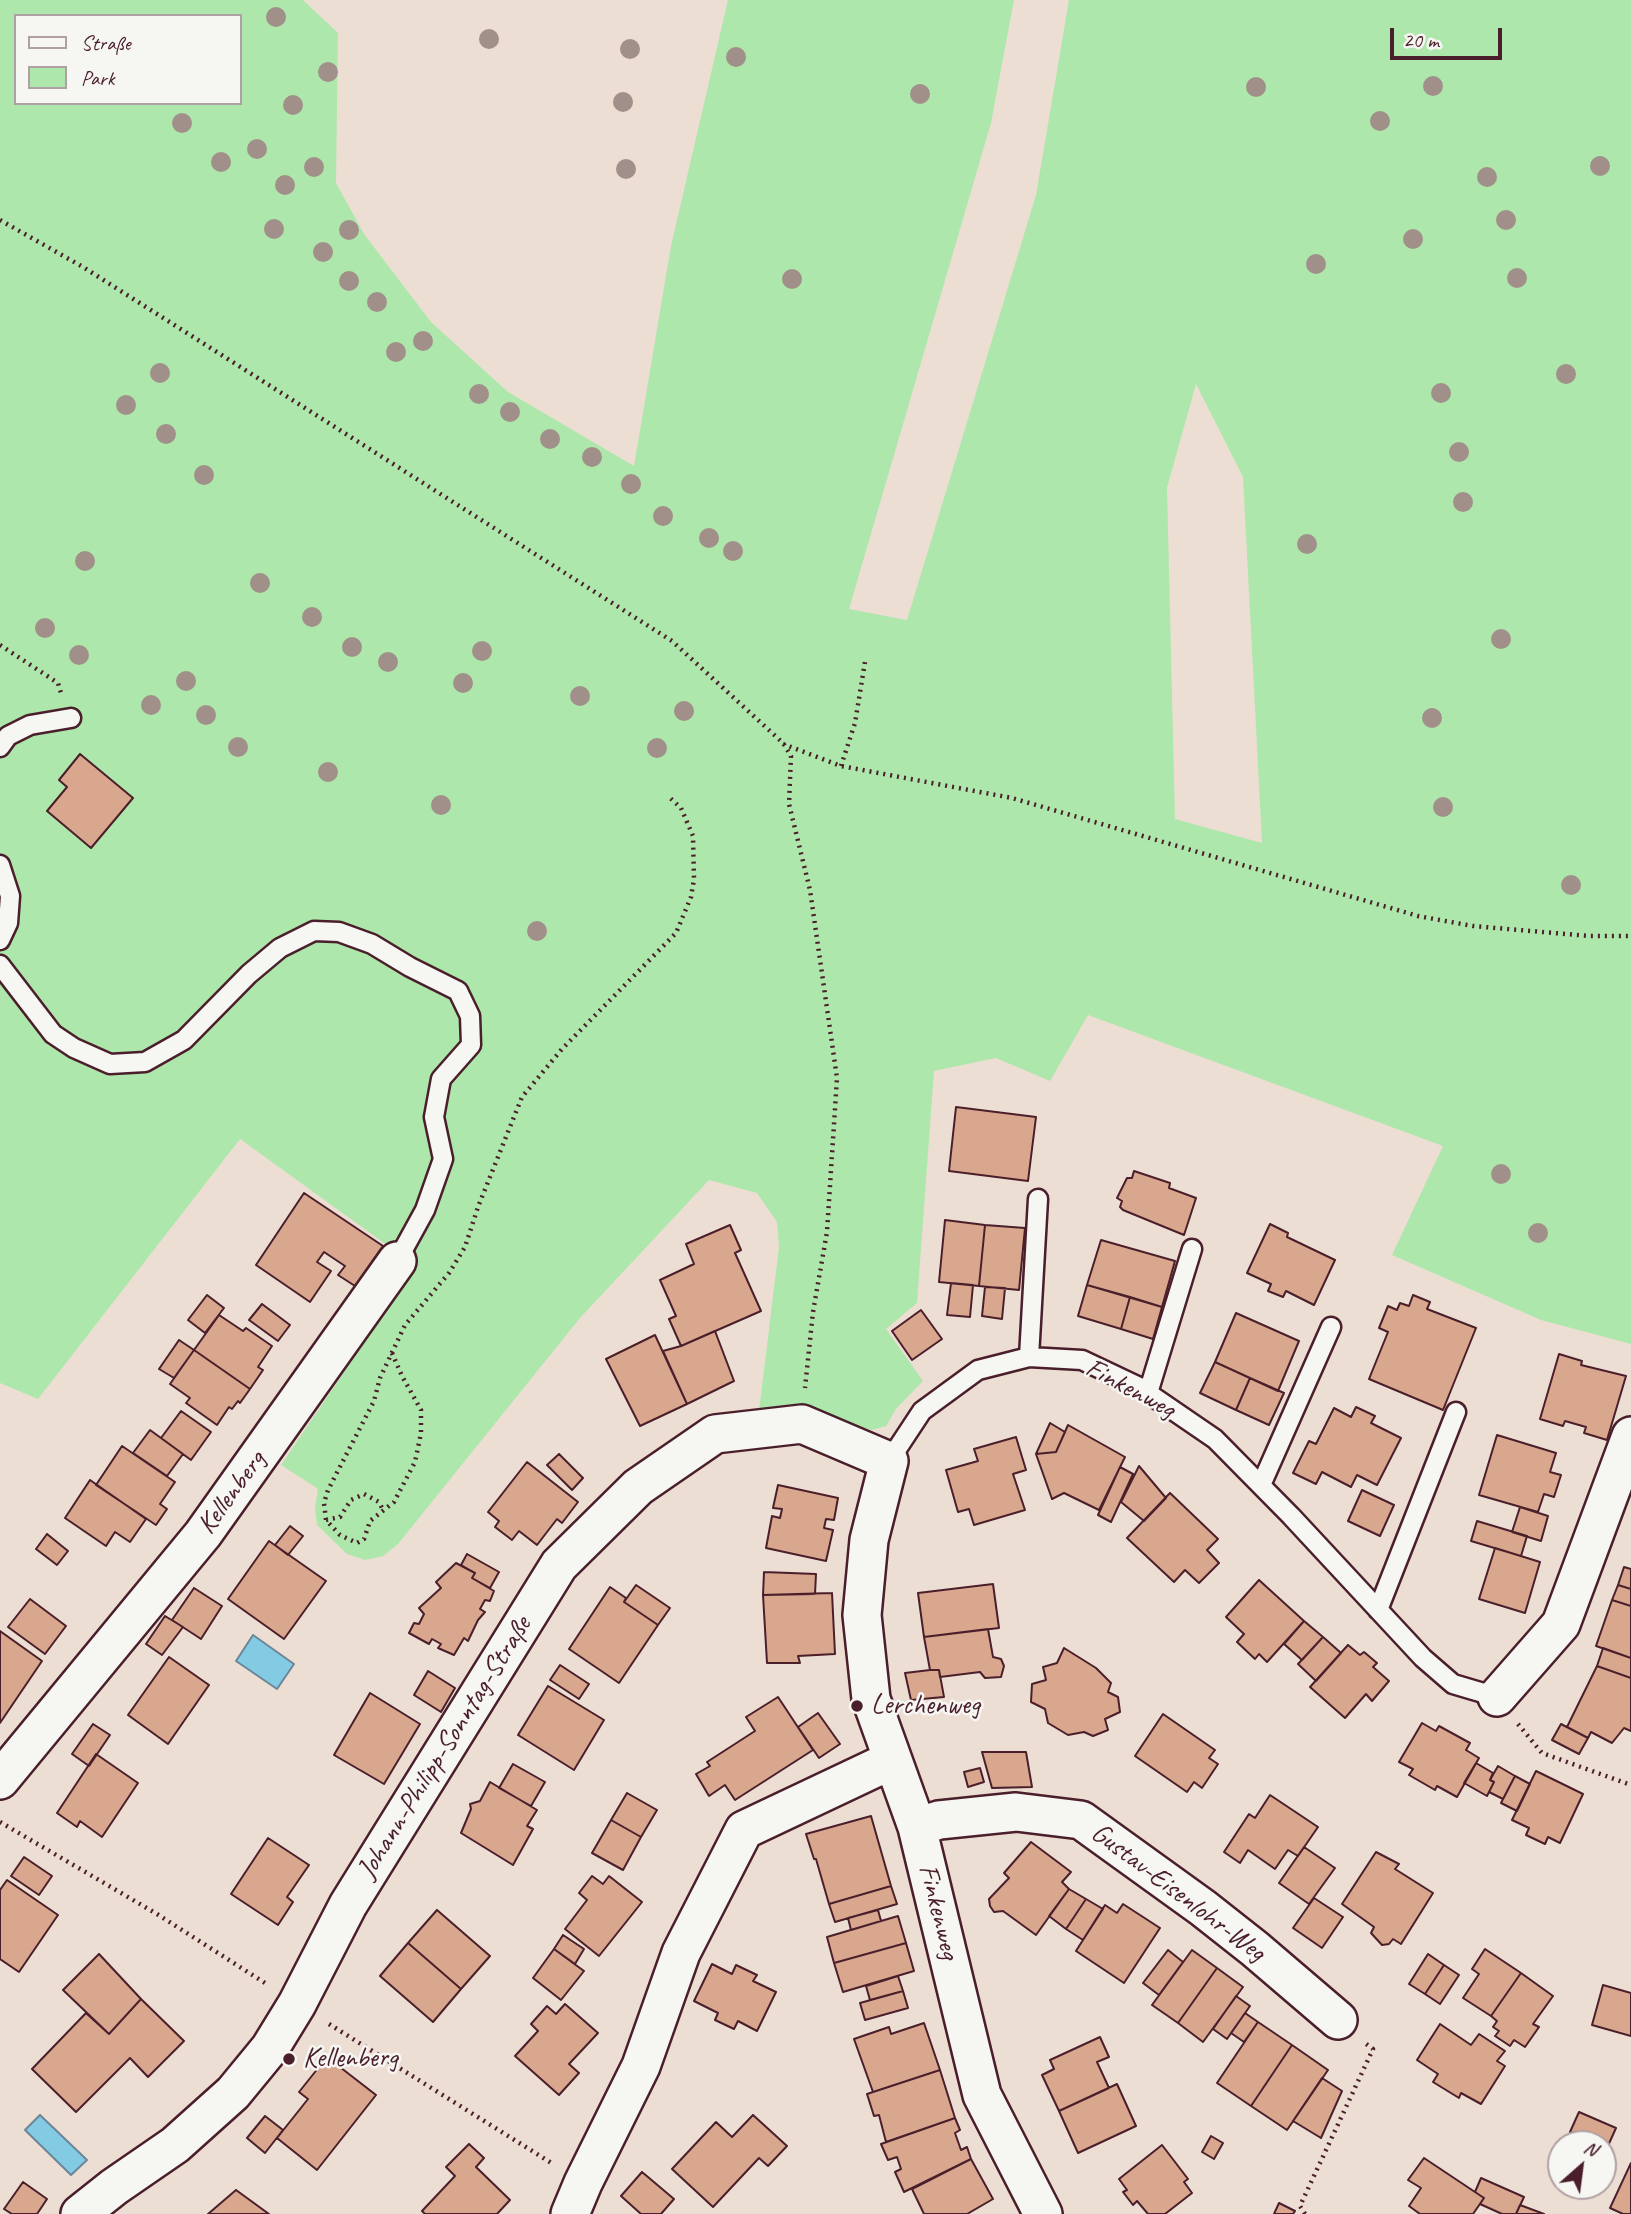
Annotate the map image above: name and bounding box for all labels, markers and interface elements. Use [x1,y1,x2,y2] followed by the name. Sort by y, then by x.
[14,14,242,105] legend
[1393,14,1505,58] scale bar
[1403,27,1439,53] text: 20 m
[81,30,131,56] text: Straße
[81,65,114,91] text: Park
[1080,1352,1180,1426] street label: Finkenweg
[191,1445,273,1541] street label: Kellenberg
[351,1611,539,1885] street label: Johann-Philipp-Sonntag-Straße
[871,1689,980,1723] place label: Lerchenweg
[849,1698,865,1714] marker: Lerchenweg
[1084,1816,1272,1970] street label: Gustav-Eisenlohr-Weg
[910,1861,966,1963] street label: Finkenweg
[303,2042,398,2076] place label: Kellenberg
[281,2051,297,2067] marker: Kellenberg
[1547,2130,1617,2200] north arrow
[1580,2135,1602,2162] text: N

